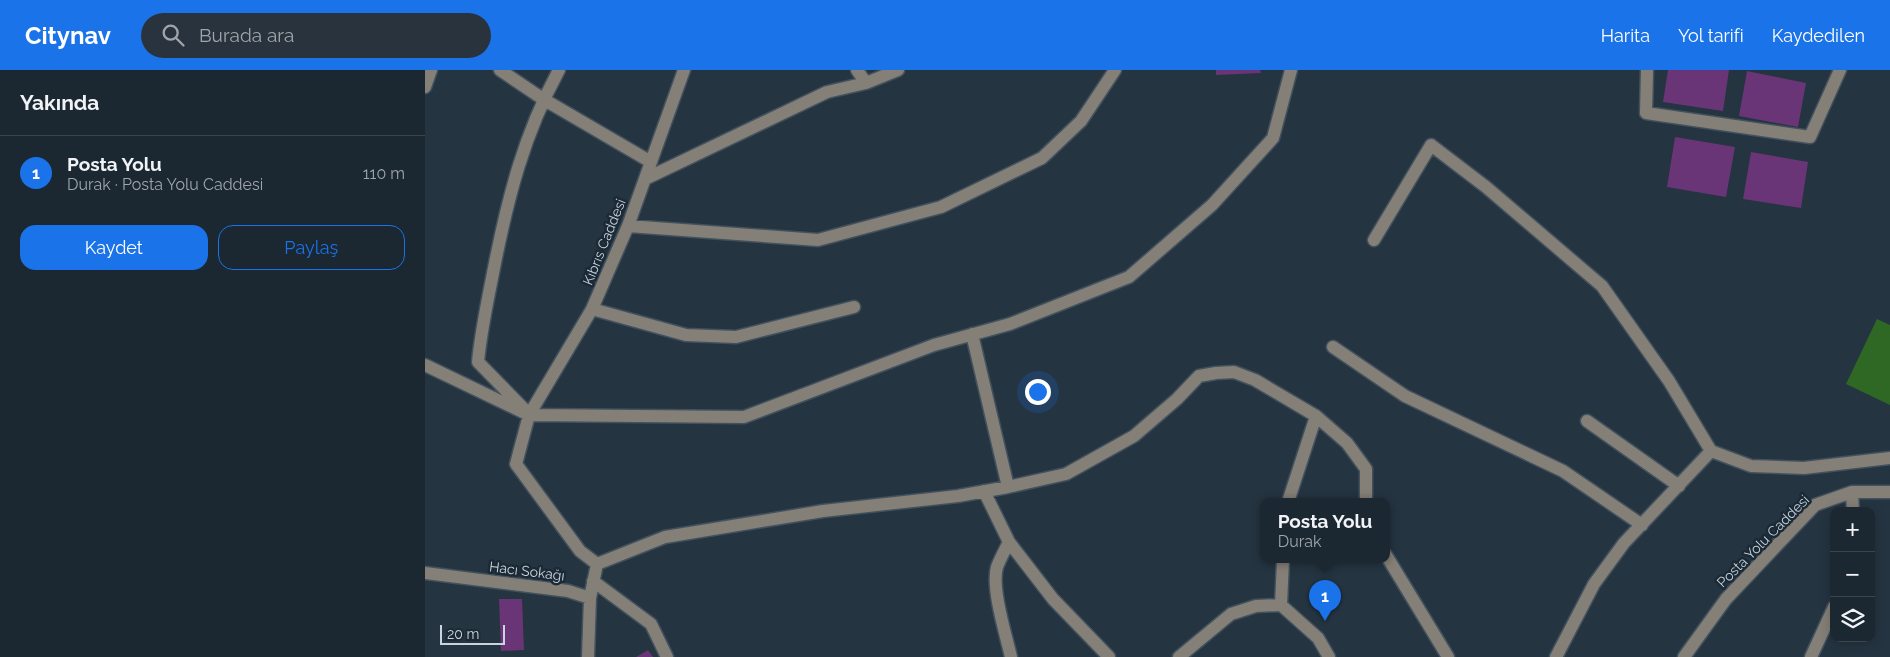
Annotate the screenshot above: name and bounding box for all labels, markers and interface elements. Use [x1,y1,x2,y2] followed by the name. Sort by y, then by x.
[141,13,491,58] search box
[25,21,111,50] text: Citynav
[159,21,187,49] icon: search
[199,24,294,46] text: Burada ara
[1601,25,1650,46] text: Harita
[1678,25,1744,46] text: Yol tarifi
[1772,25,1865,46] text: Kaydedilen
[20,90,99,115] text: Yakında
[67,153,162,175] text: Posta Yolu
[32,164,40,183] text: 1
[363,164,405,183] text: 110 m
[67,175,263,194] text: Durak · Posta Yolu Caddesi
[579,197,629,287] street label: Kıbrıs Caddesi
[20,225,208,270] button: Kaydet
[218,225,405,270] button: Paylaş
[1025,379,1051,405] your location
[1714,492,1812,590] street label: Posta Yolu Caddesi
[1260,498,1390,563] popup
[1830,507,1875,642] map controls
[1830,507,1875,552] button: +
[1278,510,1372,532] text: Posta Yolu
[1278,532,1321,551] text: Durak
[1830,552,1875,597] button: −
[488,558,566,584] street label: Hacı Sokağı
[1309,580,1341,621] pin: 1
[1830,597,1875,642] button: layers
[440,622,505,645] scale bar
[447,626,479,642] text: 20 m

